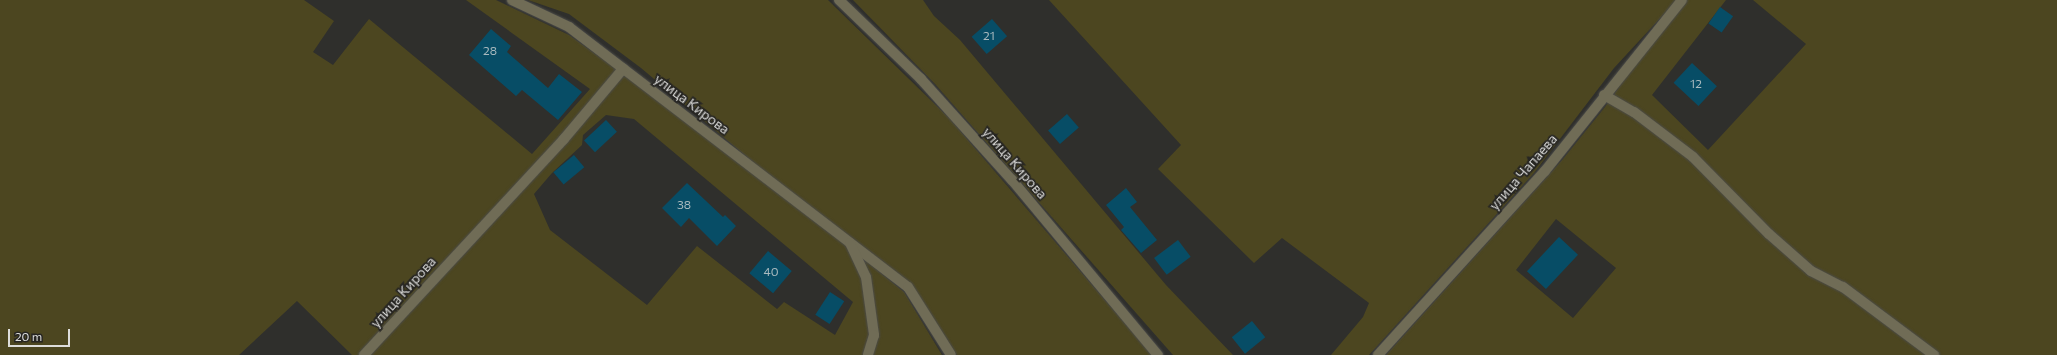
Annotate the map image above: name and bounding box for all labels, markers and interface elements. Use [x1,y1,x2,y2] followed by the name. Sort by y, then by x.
[983,29,995,43] house number: 21
[483,44,497,58] house number: 28
[651,70,733,138] street label: улица Кирова
[1690,77,1702,91] house number: 12
[979,124,1051,202] street label: улица Кирова
[1485,131,1561,213] street label: улица Чапаева
[677,198,691,212] house number: 38
[367,253,439,331] street label: улица Кирова
[763,265,779,279] house number: 40
[10,321,72,347] scale bar
[15,329,42,343] text: 20 m

